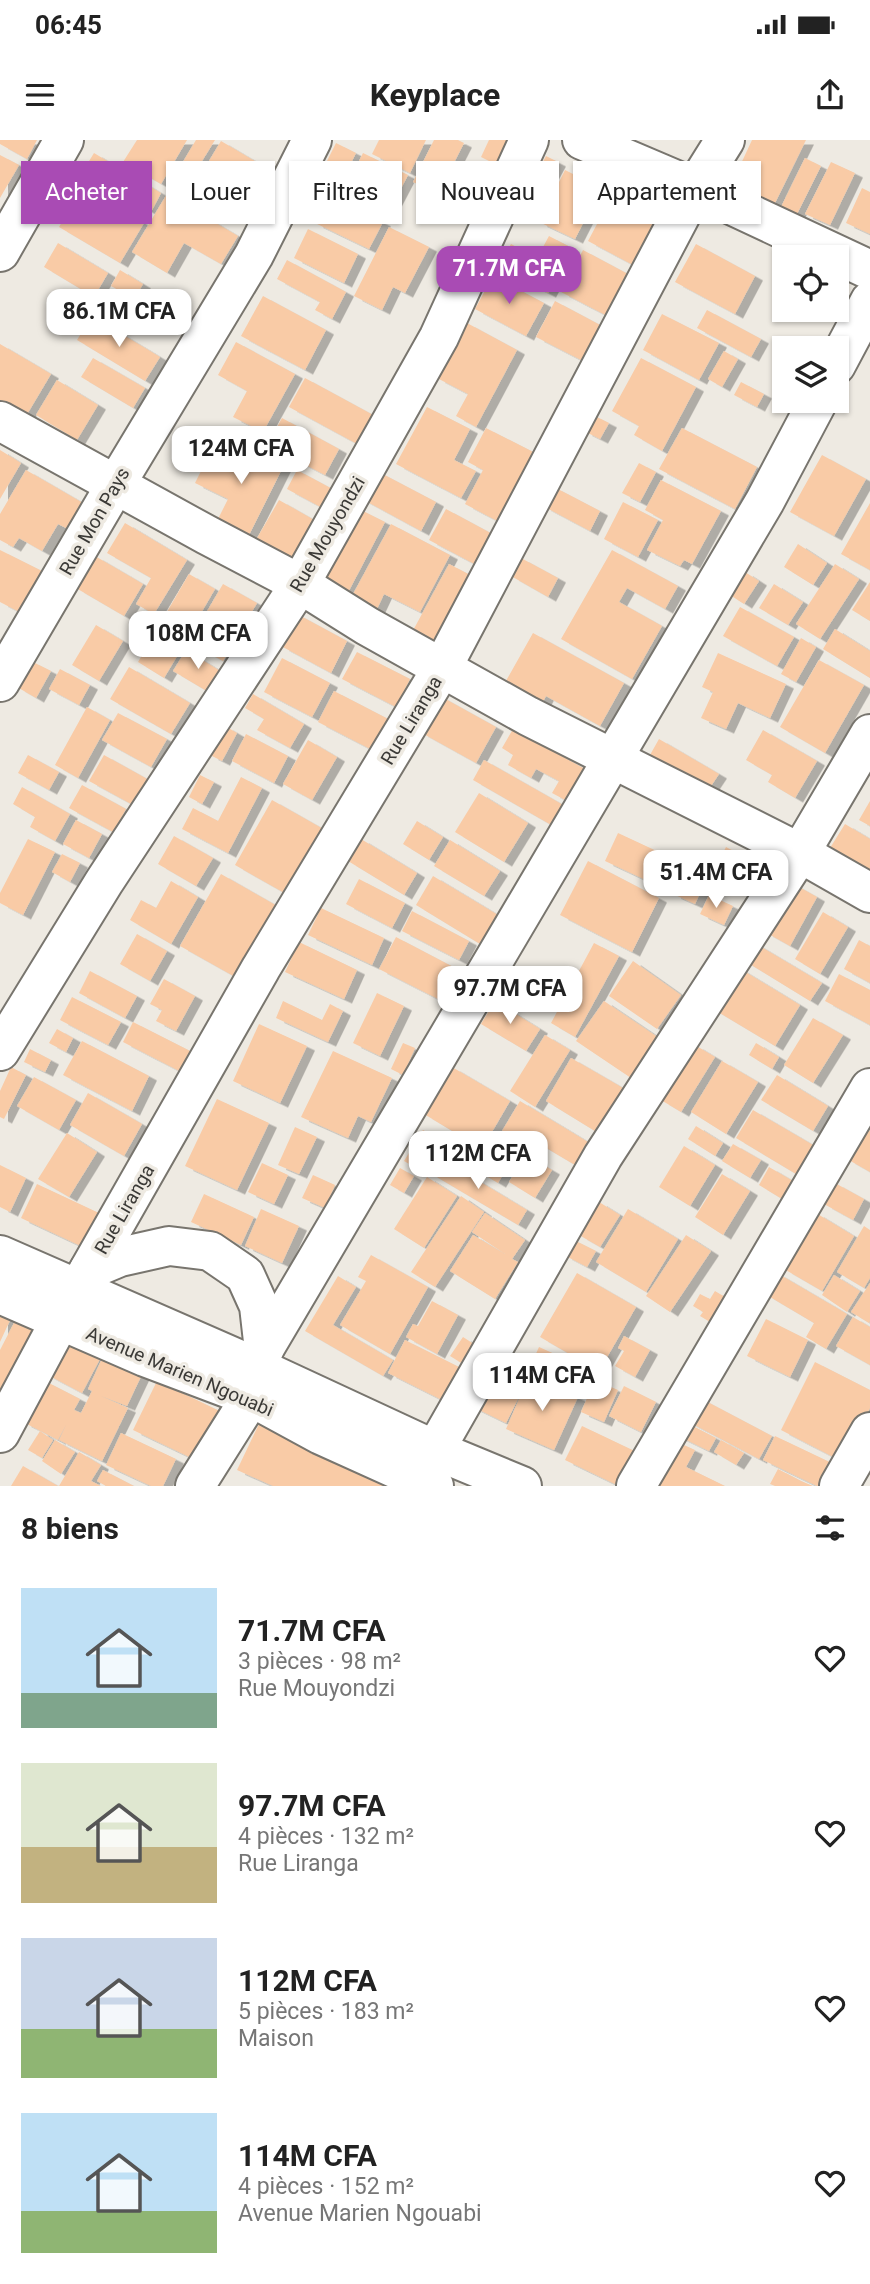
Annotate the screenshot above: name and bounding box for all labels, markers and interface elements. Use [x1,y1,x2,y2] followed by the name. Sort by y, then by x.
[35,10,102,40] text: 06:45
[21,76,59,114] icon: menu
[370,76,500,114] text: Keyplace
[811,76,849,114] icon: share
[21,161,152,224] chip: Acheter
[166,161,275,224] chip: Louer
[289,161,402,224] chip: Filtres
[416,161,559,224] chip: Nouveau
[573,161,761,224] chip: Appartement
[772,245,849,413] map controls
[772,245,849,322] button: locate
[429,246,589,306] pin: 71.7M CFA
[452,255,566,282] text: 71.7M CFA
[39,290,199,349] pin: 86.1M CFA
[62,298,176,325] text: 86.1M CFA
[772,336,849,413] button: layers
[169,426,313,486] pin: 124M CFA
[188,435,294,462] text: 124M CFA
[54,463,135,579] street label: Rue Mon Pays
[285,472,370,596] street label: Rue Mouyondzi
[126,612,270,671] pin: 108M CFA
[145,620,251,647] text: 108M CFA
[376,672,447,769] street label: Rue Liranga
[636,850,796,910] pin: 51.4M CFA
[659,859,773,886] text: 51.4M CFA
[430,966,590,1026] pin: 97.7M CFA
[453,975,567,1002] text: 97.7M CFA
[406,1132,550,1191] pin: 112M CFA
[425,1140,531,1167] text: 112M CFA
[90,1160,159,1258] street label: Rue Liranga
[83,1322,277,1421] street label: Avenue Marien Ngouabi
[470,1354,614,1413] pin: 114M CFA
[489,1362,595,1389] text: 114M CFA
[811,1509,849,1547] icon: filters
[21,1511,119,1546] text: 8 biens
[238,1613,386,1648] text: 71.7M CFA
[77,1616,161,1700] icon: home
[811,1639,849,1677] icon: heart
[238,1648,401,1675] text: 3 pièces · 98 m²
[238,1675,395,1702] text: Rue Mouyondzi
[238,1788,386,1823] text: 97.7M CFA
[77,1791,161,1875] icon: home
[811,1814,849,1852] icon: heart
[238,1823,414,1850] text: 4 pièces · 132 m²
[238,1850,359,1877] text: Rue Liranga
[238,1963,377,1998] text: 112M CFA
[77,1966,161,2050] icon: home
[811,1989,849,2027] icon: heart
[238,1998,414,2025] text: 5 pièces · 183 m²
[238,2025,314,2052] text: Maison
[238,2138,377,2173] text: 114M CFA
[77,2141,161,2225] icon: home
[811,2164,849,2202] icon: heart
[238,2173,414,2200] text: 4 pièces · 152 m²
[238,2200,482,2227] text: Avenue Marien Ngouabi

